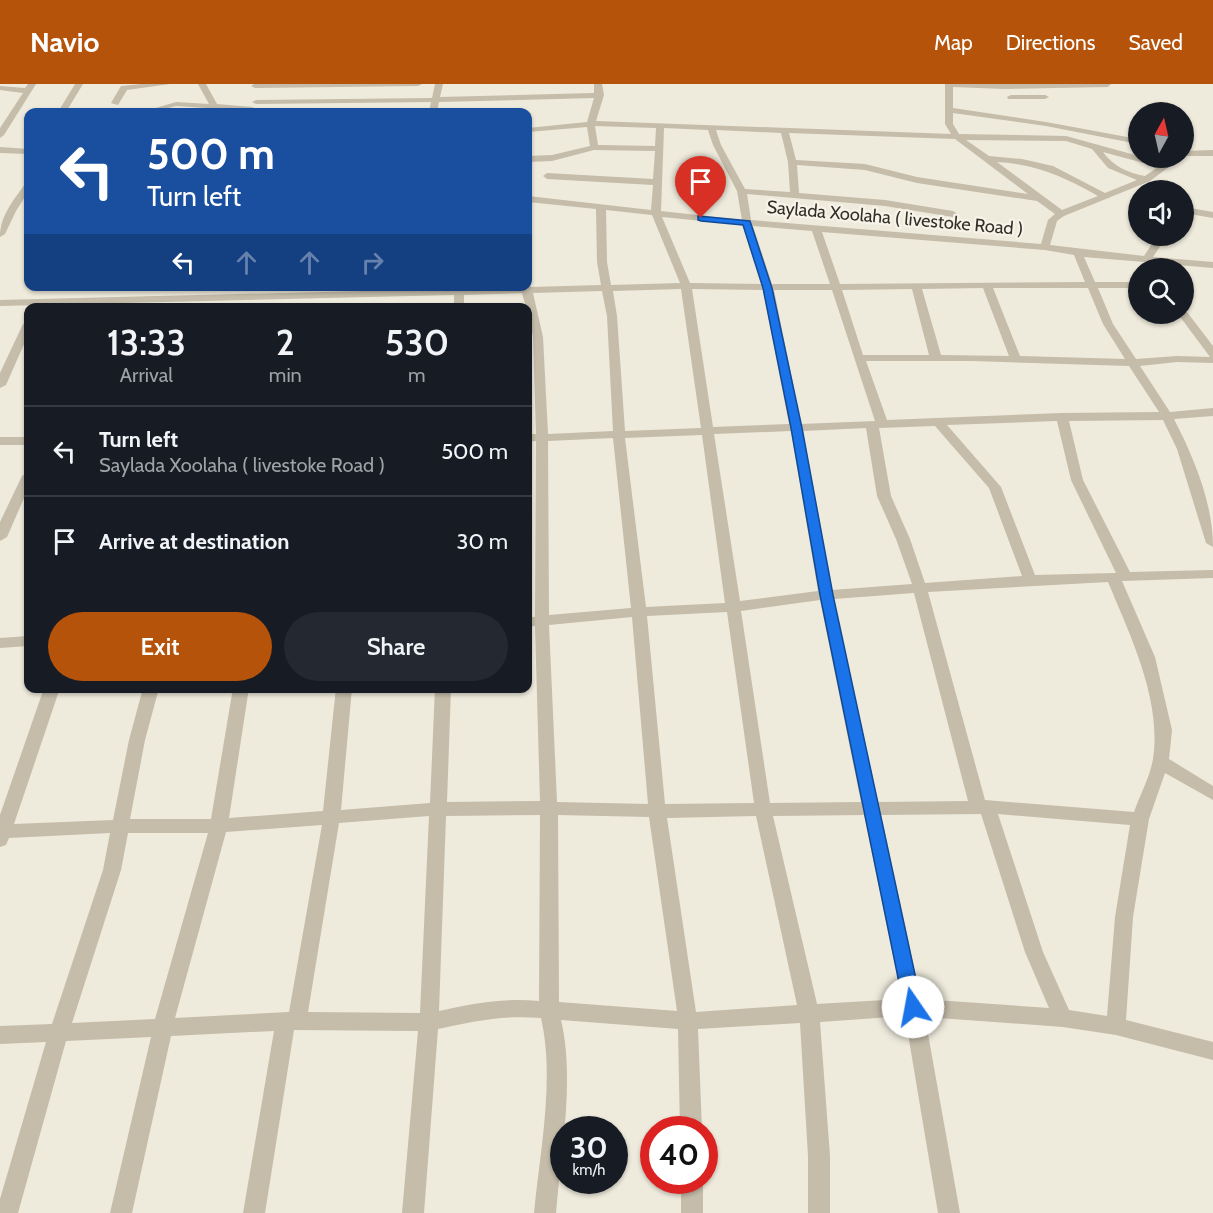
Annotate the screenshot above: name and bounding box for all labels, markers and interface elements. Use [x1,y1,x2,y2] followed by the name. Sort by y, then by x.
[30,25,100,59] text: Navio
[934,30,973,55] text: Map
[1006,30,1095,55] text: Directions
[1128,30,1183,55] text: Saved
[1128,102,1194,168] north arrow
[1128,102,1194,324] map controls
[147,128,275,180] text: 500 m
[48,132,126,210] icon: left
[675,156,726,218] pin
[684,165,717,198] icon: arrive
[147,180,241,213] text: Turn left
[1128,180,1194,246] button: sound
[766,196,1024,240] street label: Saylada Xoolaha ( livestoke Road )
[167,246,200,279] icon: left
[230,246,263,279] icon: ahead
[293,246,326,279] icon: ahead
[356,246,389,279] icon: right
[1128,258,1194,324] button: search
[107,320,186,364] text: 13:33
[276,320,295,364] text: 2
[385,320,449,364] text: 530
[120,363,173,387] text: Arrival
[269,363,302,387] text: min
[408,363,426,387] text: m
[99,426,178,453] text: Turn left
[48,435,81,468] icon: left
[441,438,508,465] text: 500 m
[99,453,385,477] text: Saylada Xoolaha ( livestoke Road )
[48,525,81,558] icon: arrive
[99,528,289,555] text: Arrive at destination
[456,528,508,555] text: 30 m
[48,612,272,681] button: Exit
[284,612,508,681] button: Share
[881,975,945,1039] position arrow
[640,1116,718,1194] speed limit sign: 40
[570,1129,608,1166] text: 30
[573,1161,605,1179] text: km/h

